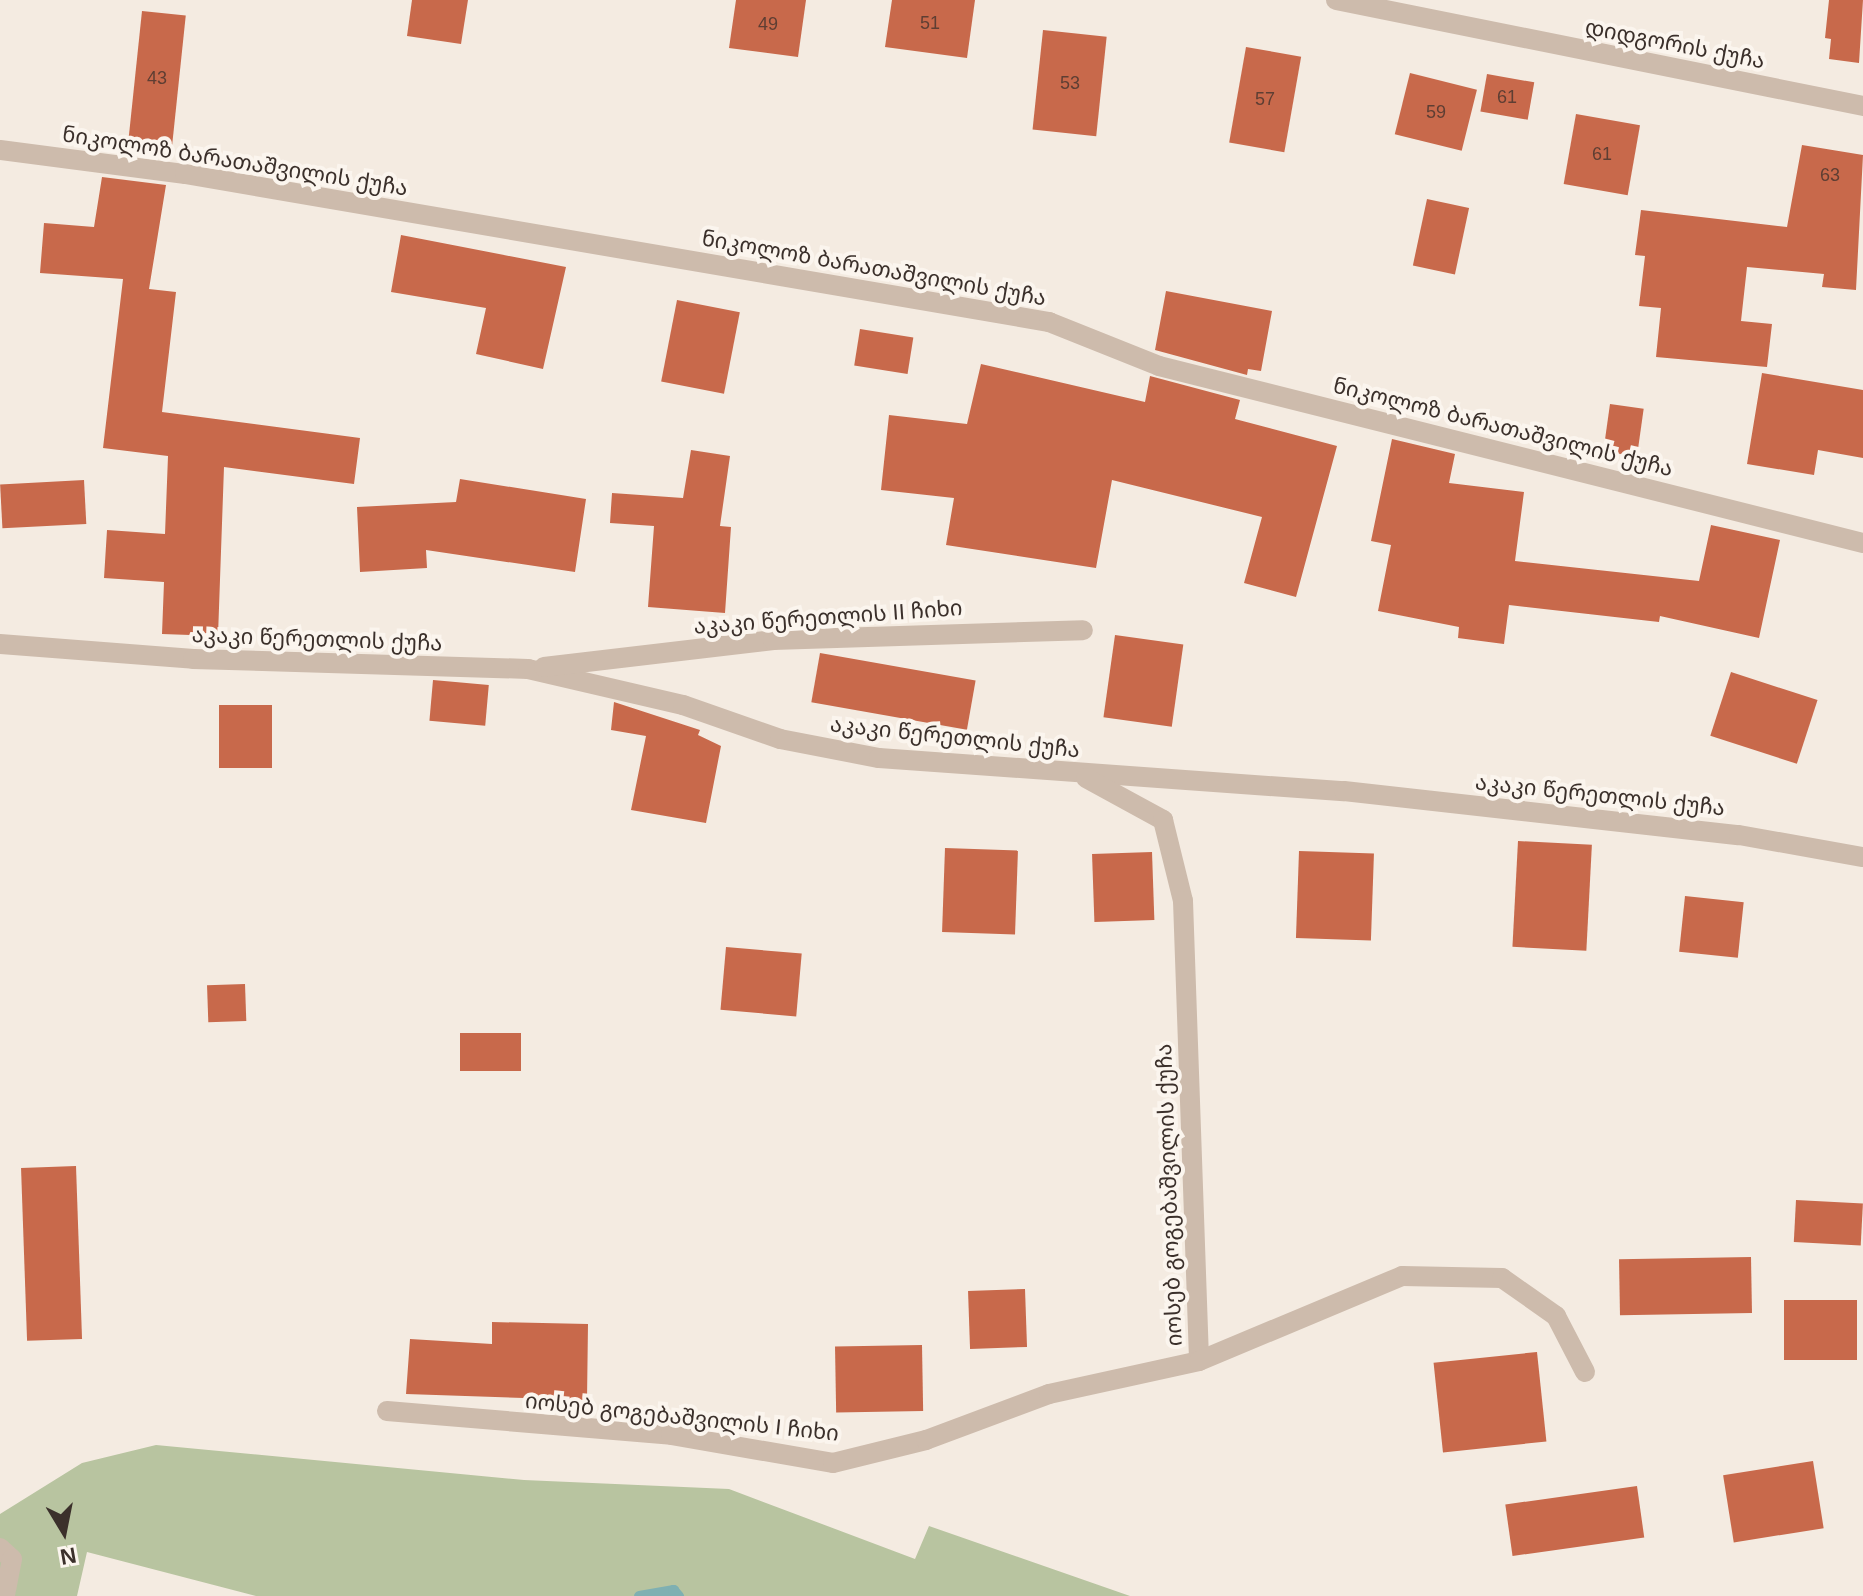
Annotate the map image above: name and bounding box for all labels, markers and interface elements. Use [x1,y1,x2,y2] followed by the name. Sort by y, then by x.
[920,12,940,34] house number: 51
[758,13,778,35] house number: 49
[1583,14,1767,74] street label: დიდგორის ქუჩა
[147,67,167,89] house number: 43
[1060,72,1080,94] house number: 53
[1497,86,1517,108] house number: 61
[1255,88,1275,110] house number: 57
[1426,101,1446,123] house number: 59
[60,121,410,201] street label: ნიკოლოზ ბარათაშვილის ქუჩა
[1592,143,1612,165] house number: 61
[1820,164,1840,186] house number: 63
[700,225,1048,311] street label: ნიკოლოზ ბარათაშვილის ქუჩა
[1330,372,1676,482] street label: ნიკოლოზ ბარათაშვილის ქუჩა
[693,594,963,640] street label: აკაკი წერეთლის II ჩიხი
[191,621,443,657] street label: აკაკი წერეთლის ქუჩა
[829,711,1081,763] street label: აკაკი წერეთლის ქუჩა
[1474,769,1726,821] street label: აკაკი წერეთლის ქუჩა
[1151,1043,1187,1347] street label: იოსებ გოგებაშვილის ქუჩა
[524,1387,840,1447] street label: იოსებ გოგებაშვილის I ჩიხი
[24,1492,104,1572] north arrow
[58,1542,78,1570] text: N

